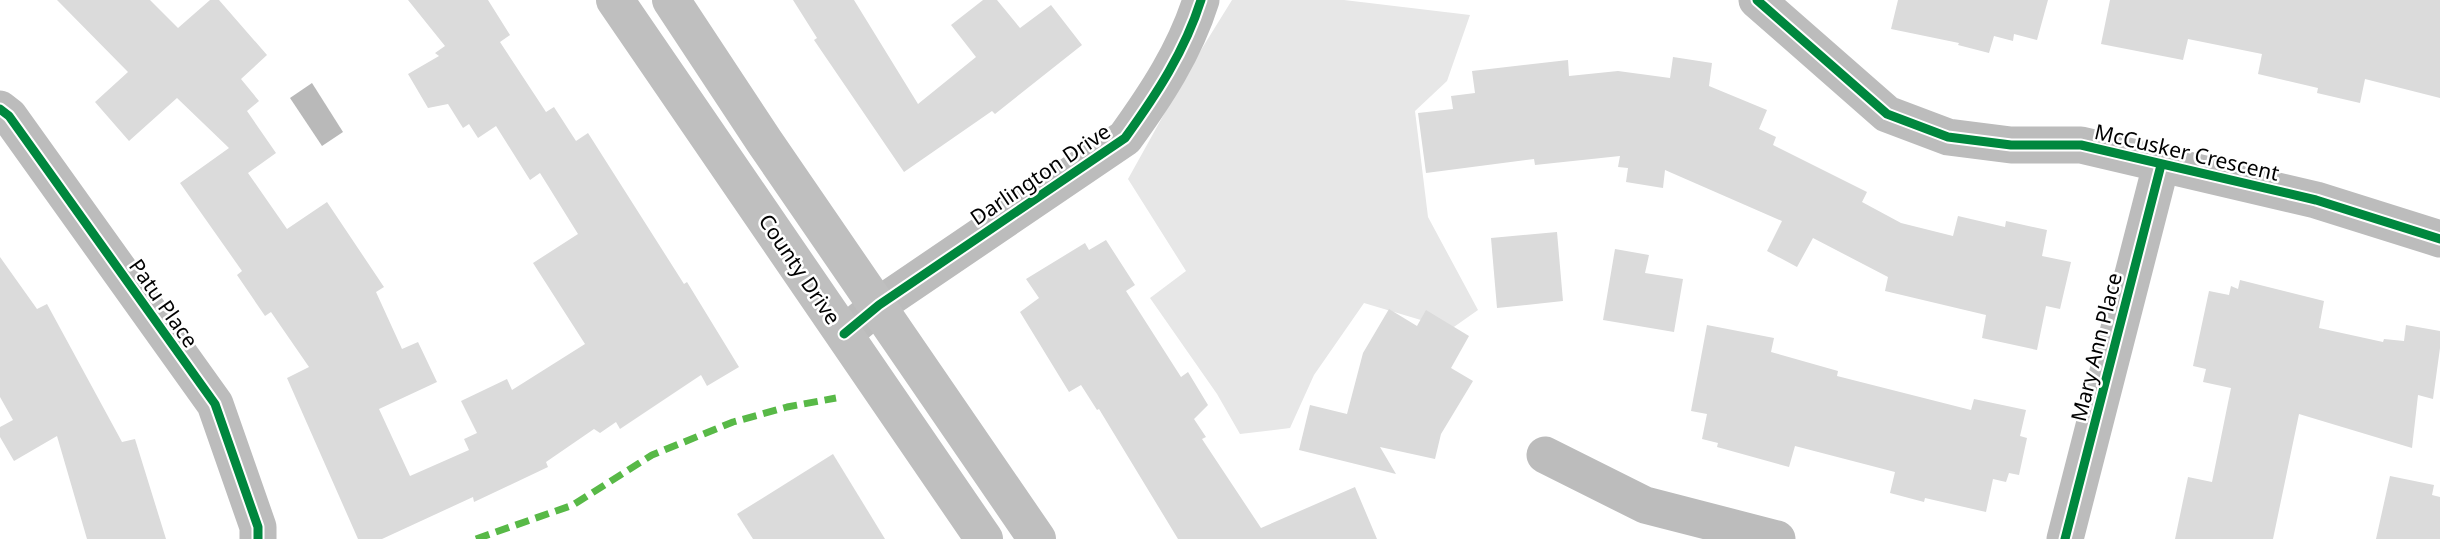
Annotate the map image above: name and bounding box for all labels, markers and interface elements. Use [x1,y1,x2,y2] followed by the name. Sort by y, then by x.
[965,117,1115,231] street label: Darlington Drive
[2092,117,2282,187] street label: McCusker Crescent
[753,208,847,330] street label: County Drive
[123,253,205,353] street label: Patu Place
[2064,270,2128,424] street label: Mary Ann Place

